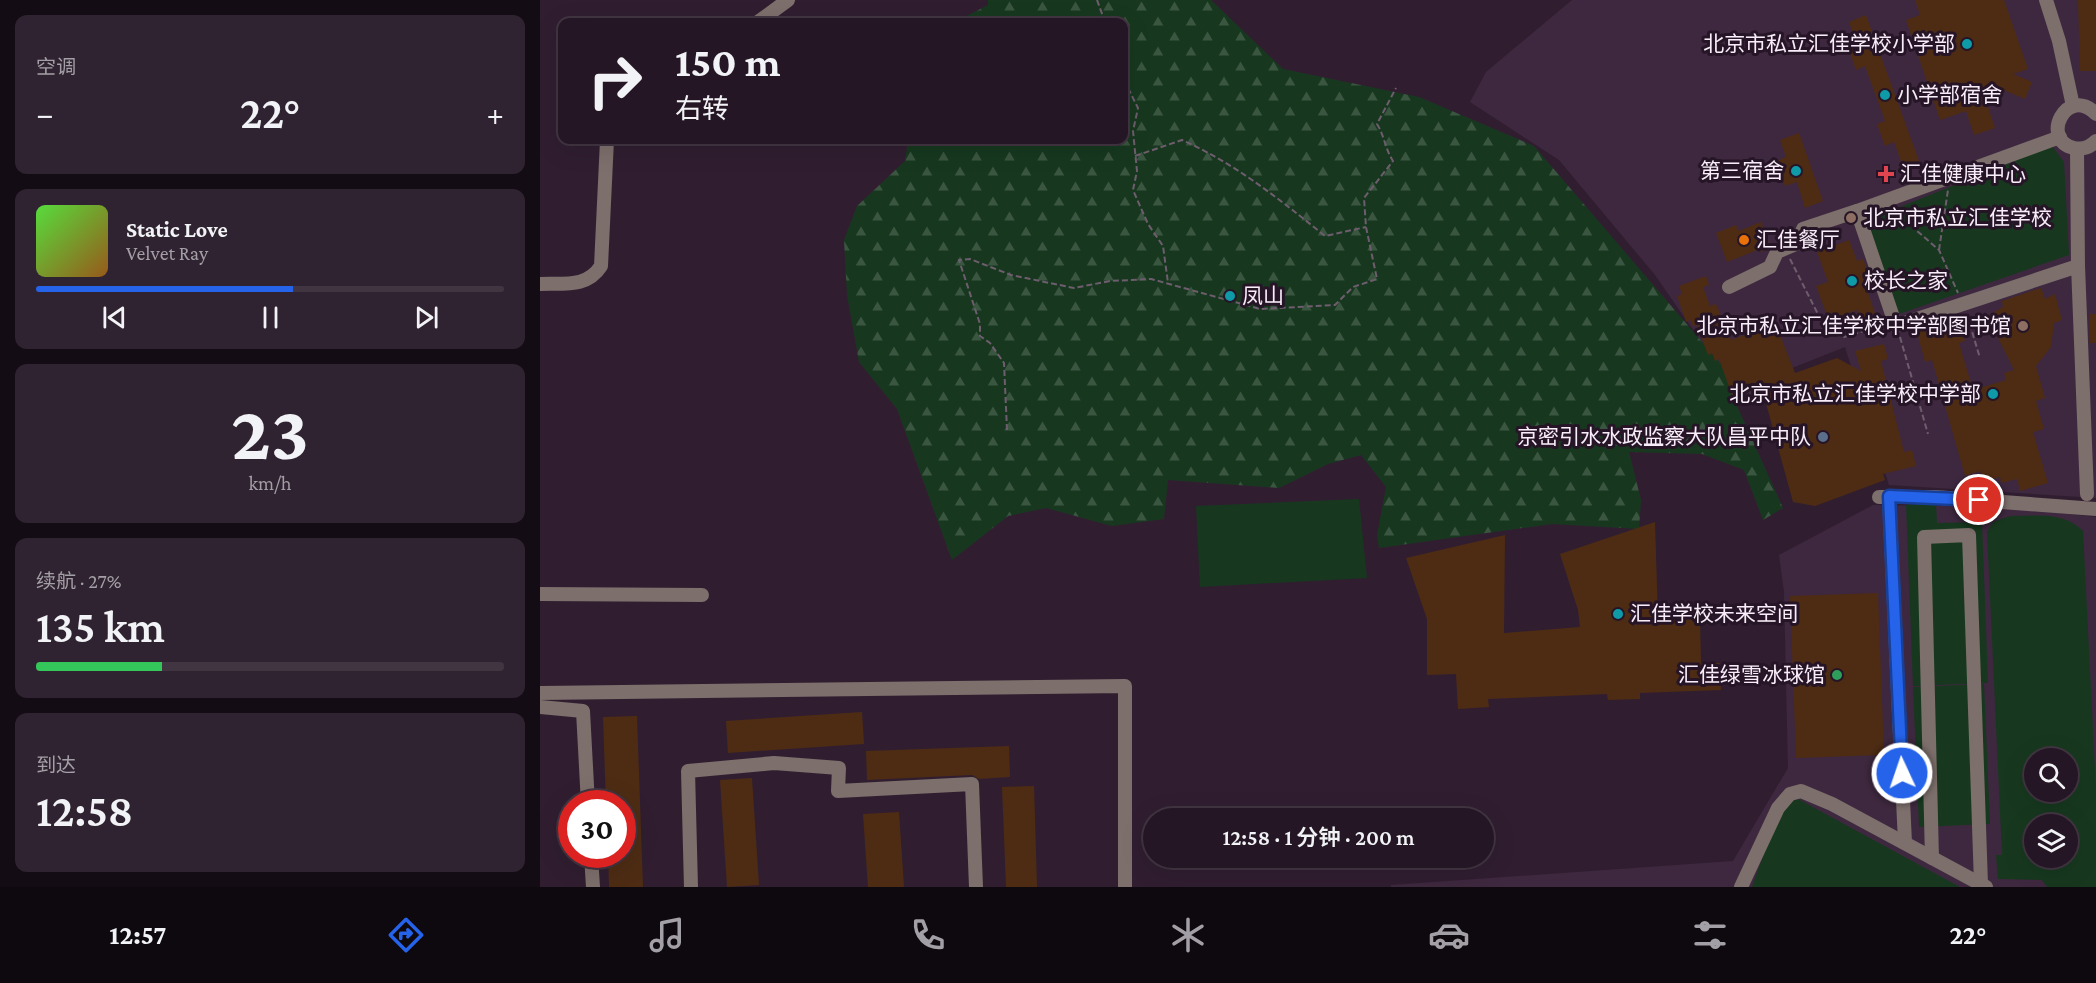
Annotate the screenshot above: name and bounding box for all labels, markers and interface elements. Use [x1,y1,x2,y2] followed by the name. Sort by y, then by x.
[1703,32,1955,56] place label: 北京市私立汇佳学校小学部
[1960,37,1974,51] marker: 北京市私立汇佳学校小学部
[675,38,780,85] text: 150 m
[576,42,654,120] icon: right
[36,56,76,78] text: 空调
[1897,83,2002,107] place label: 小学部宿舍
[240,88,300,138] text: 22°
[1878,88,1892,102] marker: 小学部宿舍
[675,94,729,124] text: 右转
[36,95,53,132] text: −
[487,95,504,132] text: +
[1700,159,1784,183] place label: 第三宿舍
[1900,162,2026,186] place label: 汇佳健康中心
[1789,164,1803,178] marker: 第三宿舍
[1877,165,1895,183] marker: 汇佳健康中心
[1863,206,2052,230] place label: 北京市私立汇佳学校
[1844,211,1858,225] marker: 北京市私立汇佳学校
[126,217,228,242] text: Static Love
[1756,228,1840,252] place label: 汇佳餐厅
[1737,233,1751,247] marker: 汇佳餐厅
[126,242,208,264] text: Velvet Ray
[1864,269,1948,293] place label: 校长之家
[1845,274,1859,288] marker: 校长之家
[1242,284,1284,308] place label: 凤山
[1223,289,1237,303] marker: 凤山
[98,301,131,334] icon: previous
[254,301,287,334] icon: pause
[410,301,443,334] icon: next
[1696,314,2011,338] place label: 北京市私立汇佳学校中学部图书馆
[2016,319,2030,333] marker: 北京市私立汇佳学校中学部图书馆
[1729,382,1981,406] place label: 北京市私立汇佳学校中学部
[1986,387,2000,401] marker: 北京市私立汇佳学校中学部
[231,389,309,476] text: 23
[1517,425,1811,449] place label: 京密引水水政监察大队昌平中队
[1816,430,1830,444] marker: 京密引水水政监察大队昌平中队
[248,472,292,494] text: km/h
[1953,474,2004,525] pin
[1962,483,1995,516] icon: arrive
[36,570,122,592] text: 续航 · 27%
[36,602,165,652] text: 135 km
[1630,602,1798,626] place label: 汇佳学校未来空间
[1611,607,1625,621] marker: 汇佳学校未来空间
[1678,663,1825,687] place label: 汇佳绿雪冰球馆
[1830,668,1844,682] marker: 汇佳绿雪冰球馆
[1870,741,1934,805] position arrow
[2024,748,2078,868] map controls
[2024,748,2078,802] button: search
[36,754,76,776] text: 到达
[36,786,133,836] text: 12:58
[558,790,636,868] speed limit sign: 30
[2024,814,2078,868] button: layers
[1223,825,1414,850] text: 12:58 · 1 分钟 · 200 m
[385,914,427,956] icon: directions
[646,914,688,956] icon: music
[907,914,949,956] icon: phone
[1167,914,1209,956] icon: climate
[1428,914,1470,956] icon: car
[1689,914,1731,956] icon: filters
[109,920,166,950] text: 12:57
[1949,920,1987,950] text: 22°

